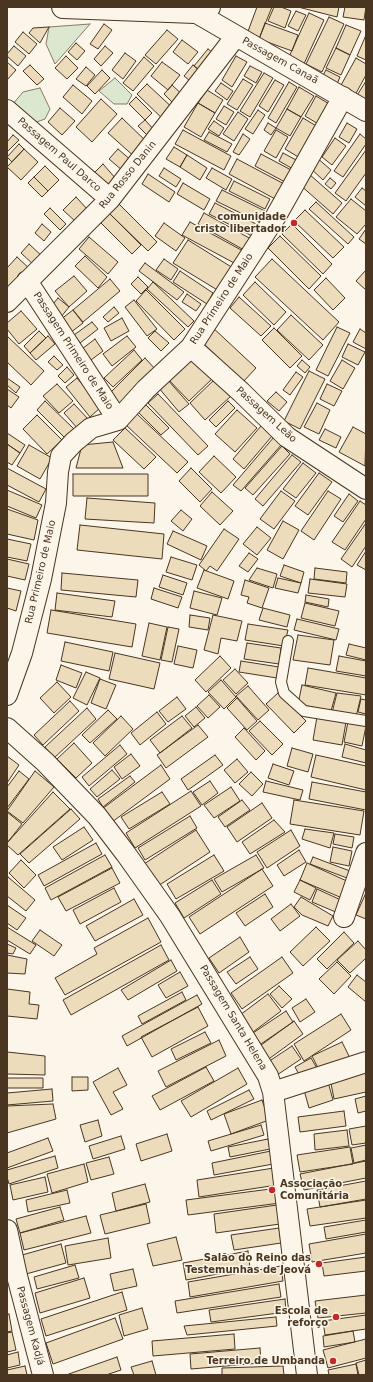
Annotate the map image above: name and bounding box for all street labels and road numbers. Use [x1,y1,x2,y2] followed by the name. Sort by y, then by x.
[240,35,320,87] street label: Passagem Canaã
[15,115,103,195] street label: Passagem Paul Darco
[97,139,159,211] street label: Rua Rosso Danin
[188,251,256,347] street label: Rua Primeiro de Maio
[30,290,116,412] street label: Passagem Primeiro de Maio
[233,385,299,445] street label: Passagem Leão
[23,519,59,625] street label: Rua Primeiro de Maio
[197,963,269,1073] street label: Passagem Santa Helena
[14,1285,46,1367] street label: Passagem Kadjá

